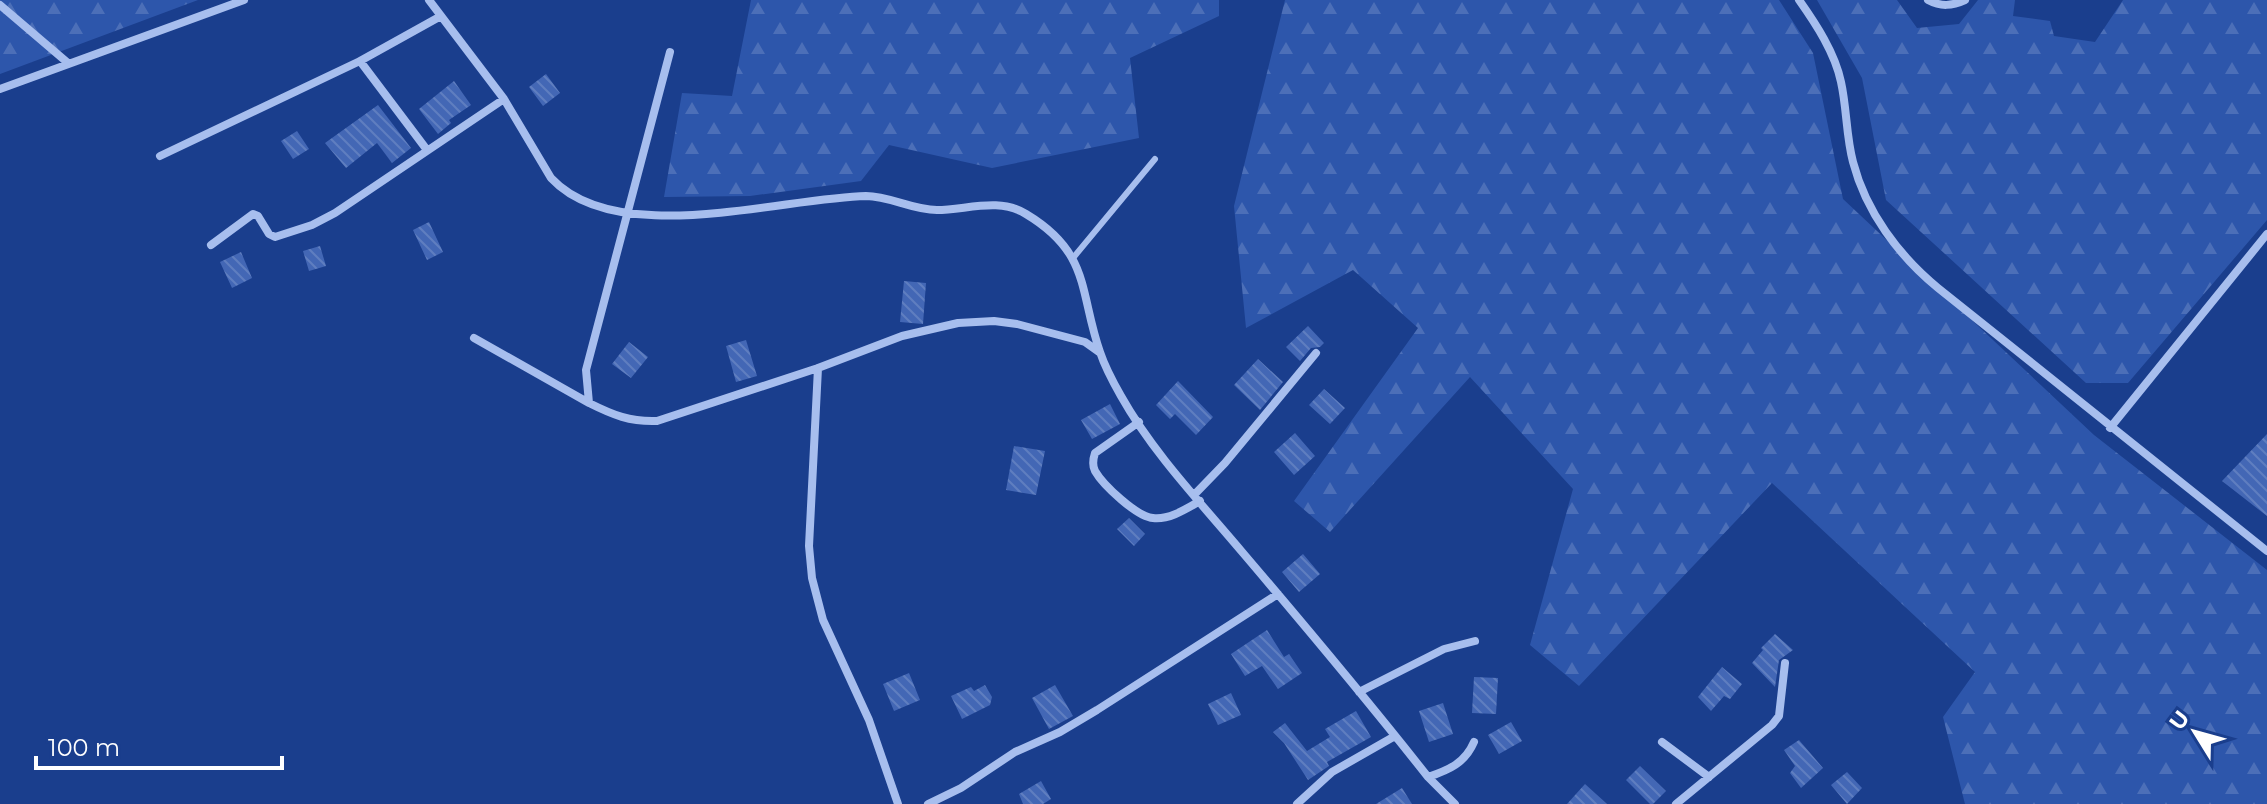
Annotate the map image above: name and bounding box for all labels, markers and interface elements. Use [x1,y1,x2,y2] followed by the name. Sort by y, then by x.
[2155,692,2235,772] north arrow
[2163,705,2195,735] text: U
[36,720,282,770] scale bar
[48,733,120,762] text: 100 m

